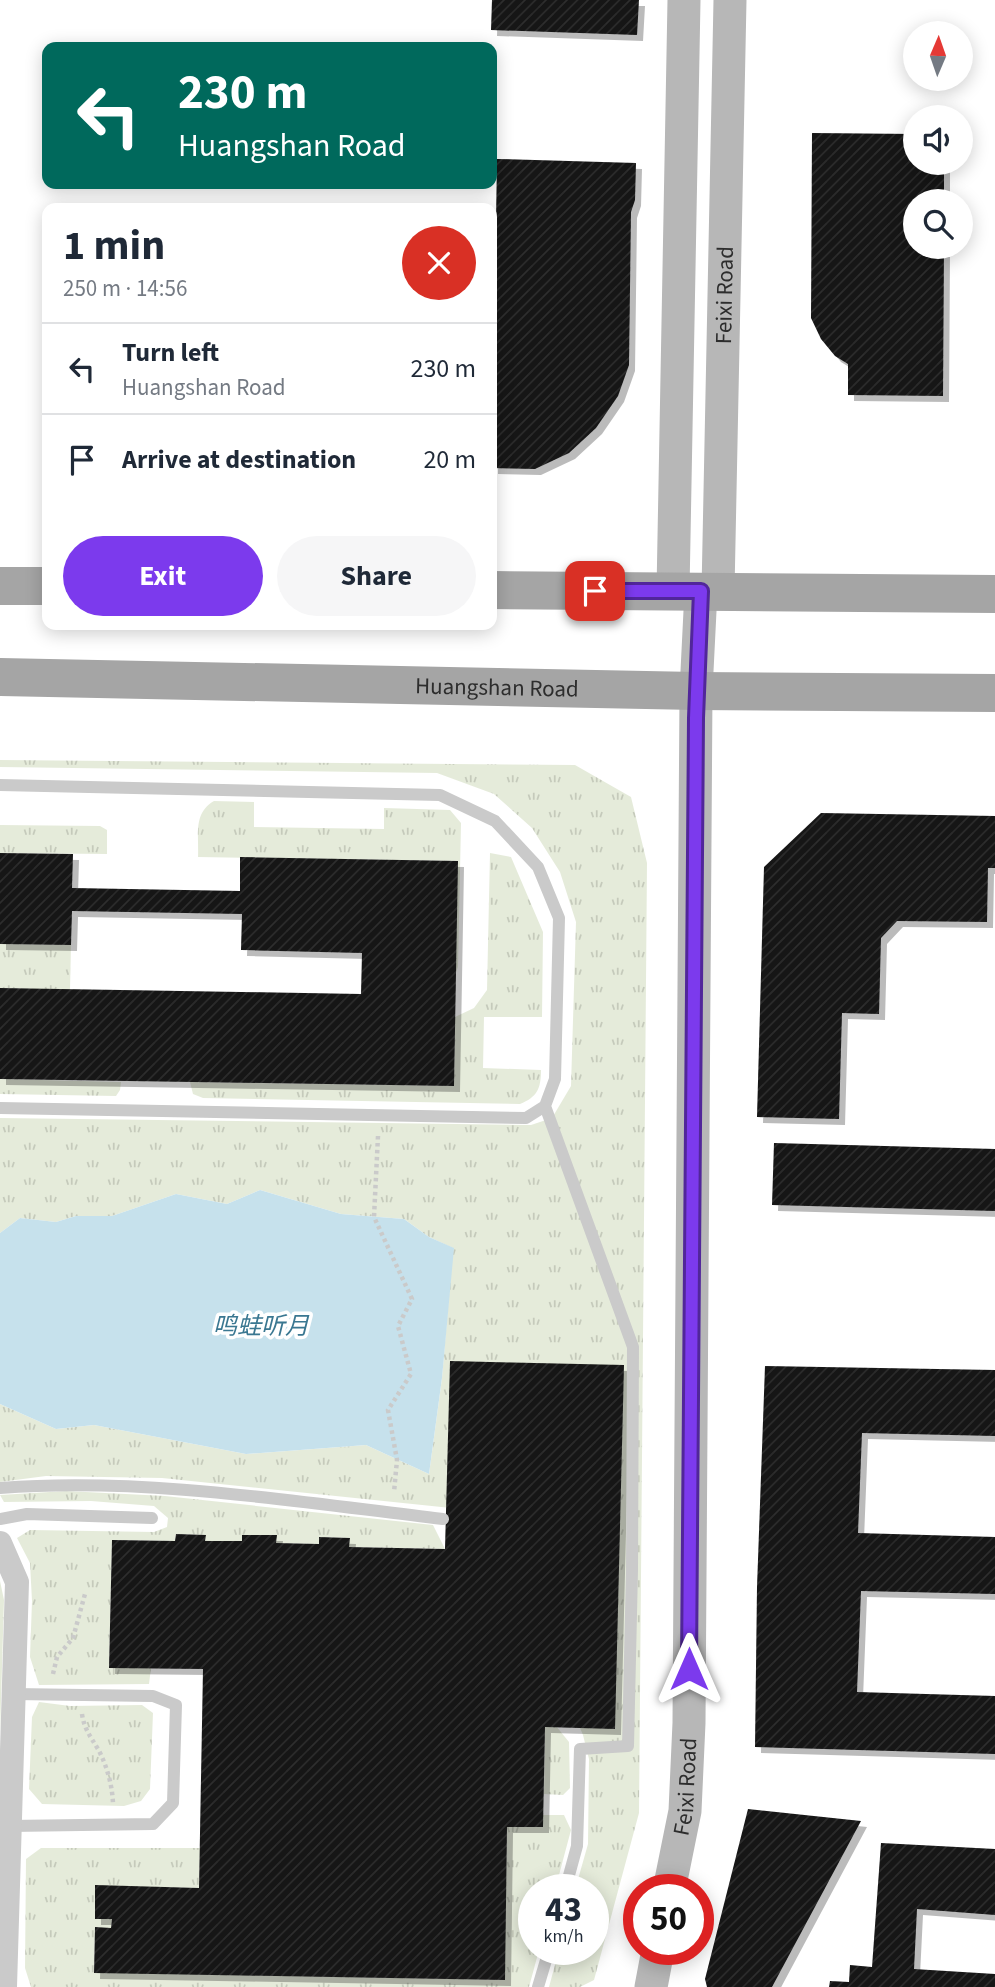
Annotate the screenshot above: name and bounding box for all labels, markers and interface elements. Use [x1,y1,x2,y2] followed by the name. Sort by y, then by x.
[903,21,973,91] north arrow
[903,21,973,259] map controls
[178,58,307,128] text: 230 m
[63,70,154,161] icon: left
[903,105,973,175] button: sound
[178,123,406,169] text: Huangshan Road
[903,189,973,259] button: search
[63,216,165,276] text: 1 min
[402,226,476,300] button: close
[707,246,742,344] street label: Feixi Road
[63,272,187,305] text: 250 m · 14:56
[122,334,219,371] text: Turn left
[63,350,101,388] icon: left
[410,350,476,387] text: 230 m
[122,371,286,404] text: Huangshan Road
[63,441,101,479] icon: arrive
[122,441,356,478] text: Arrive at destination
[423,441,476,478] text: 20 m
[63,536,263,616] button: Exit
[277,536,476,616] button: Share
[565,561,625,621] pin
[576,572,614,610] icon: arrive
[415,669,579,706] street label: Huangshan Road
[213,1309,310,1344] water label: 鸣蛙听月
[652,1632,726,1706] position arrow
[664,1737,705,1839] street label: Feixi Road
[623,1874,714,1965] speed limit sign: 50
[545,1885,582,1935] text: 43
[544,1924,583,1949] text: km/h

